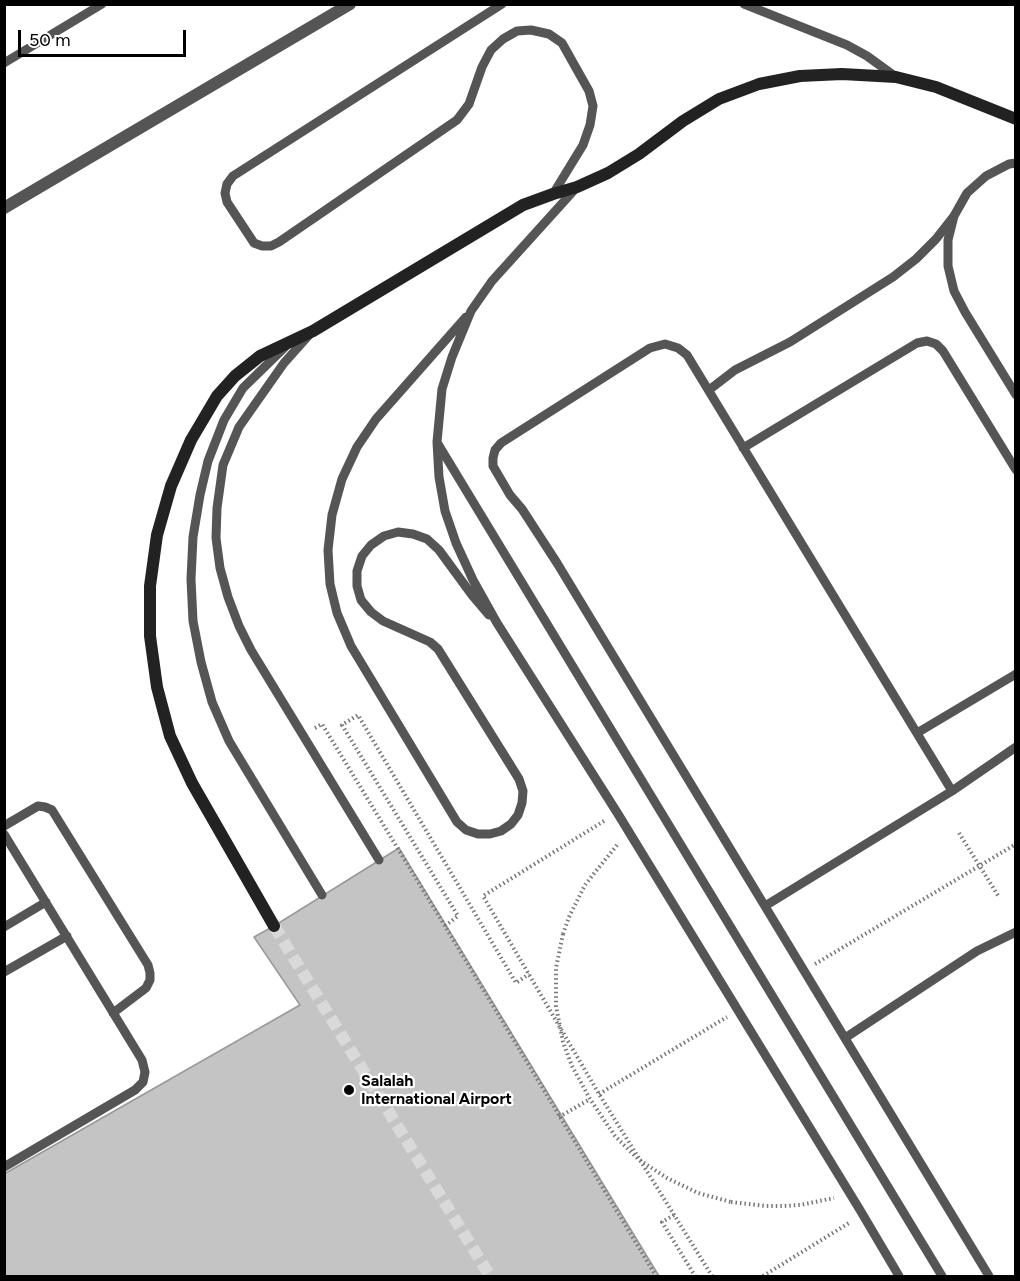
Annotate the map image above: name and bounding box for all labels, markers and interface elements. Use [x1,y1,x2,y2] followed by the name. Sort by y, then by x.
[21,18,189,56] scale bar
[29,29,71,51] text: 50 m
[361,1071,512,1109] place label: Salalah International Airport
[342,1083,356,1097] marker: Salalah International Airport

